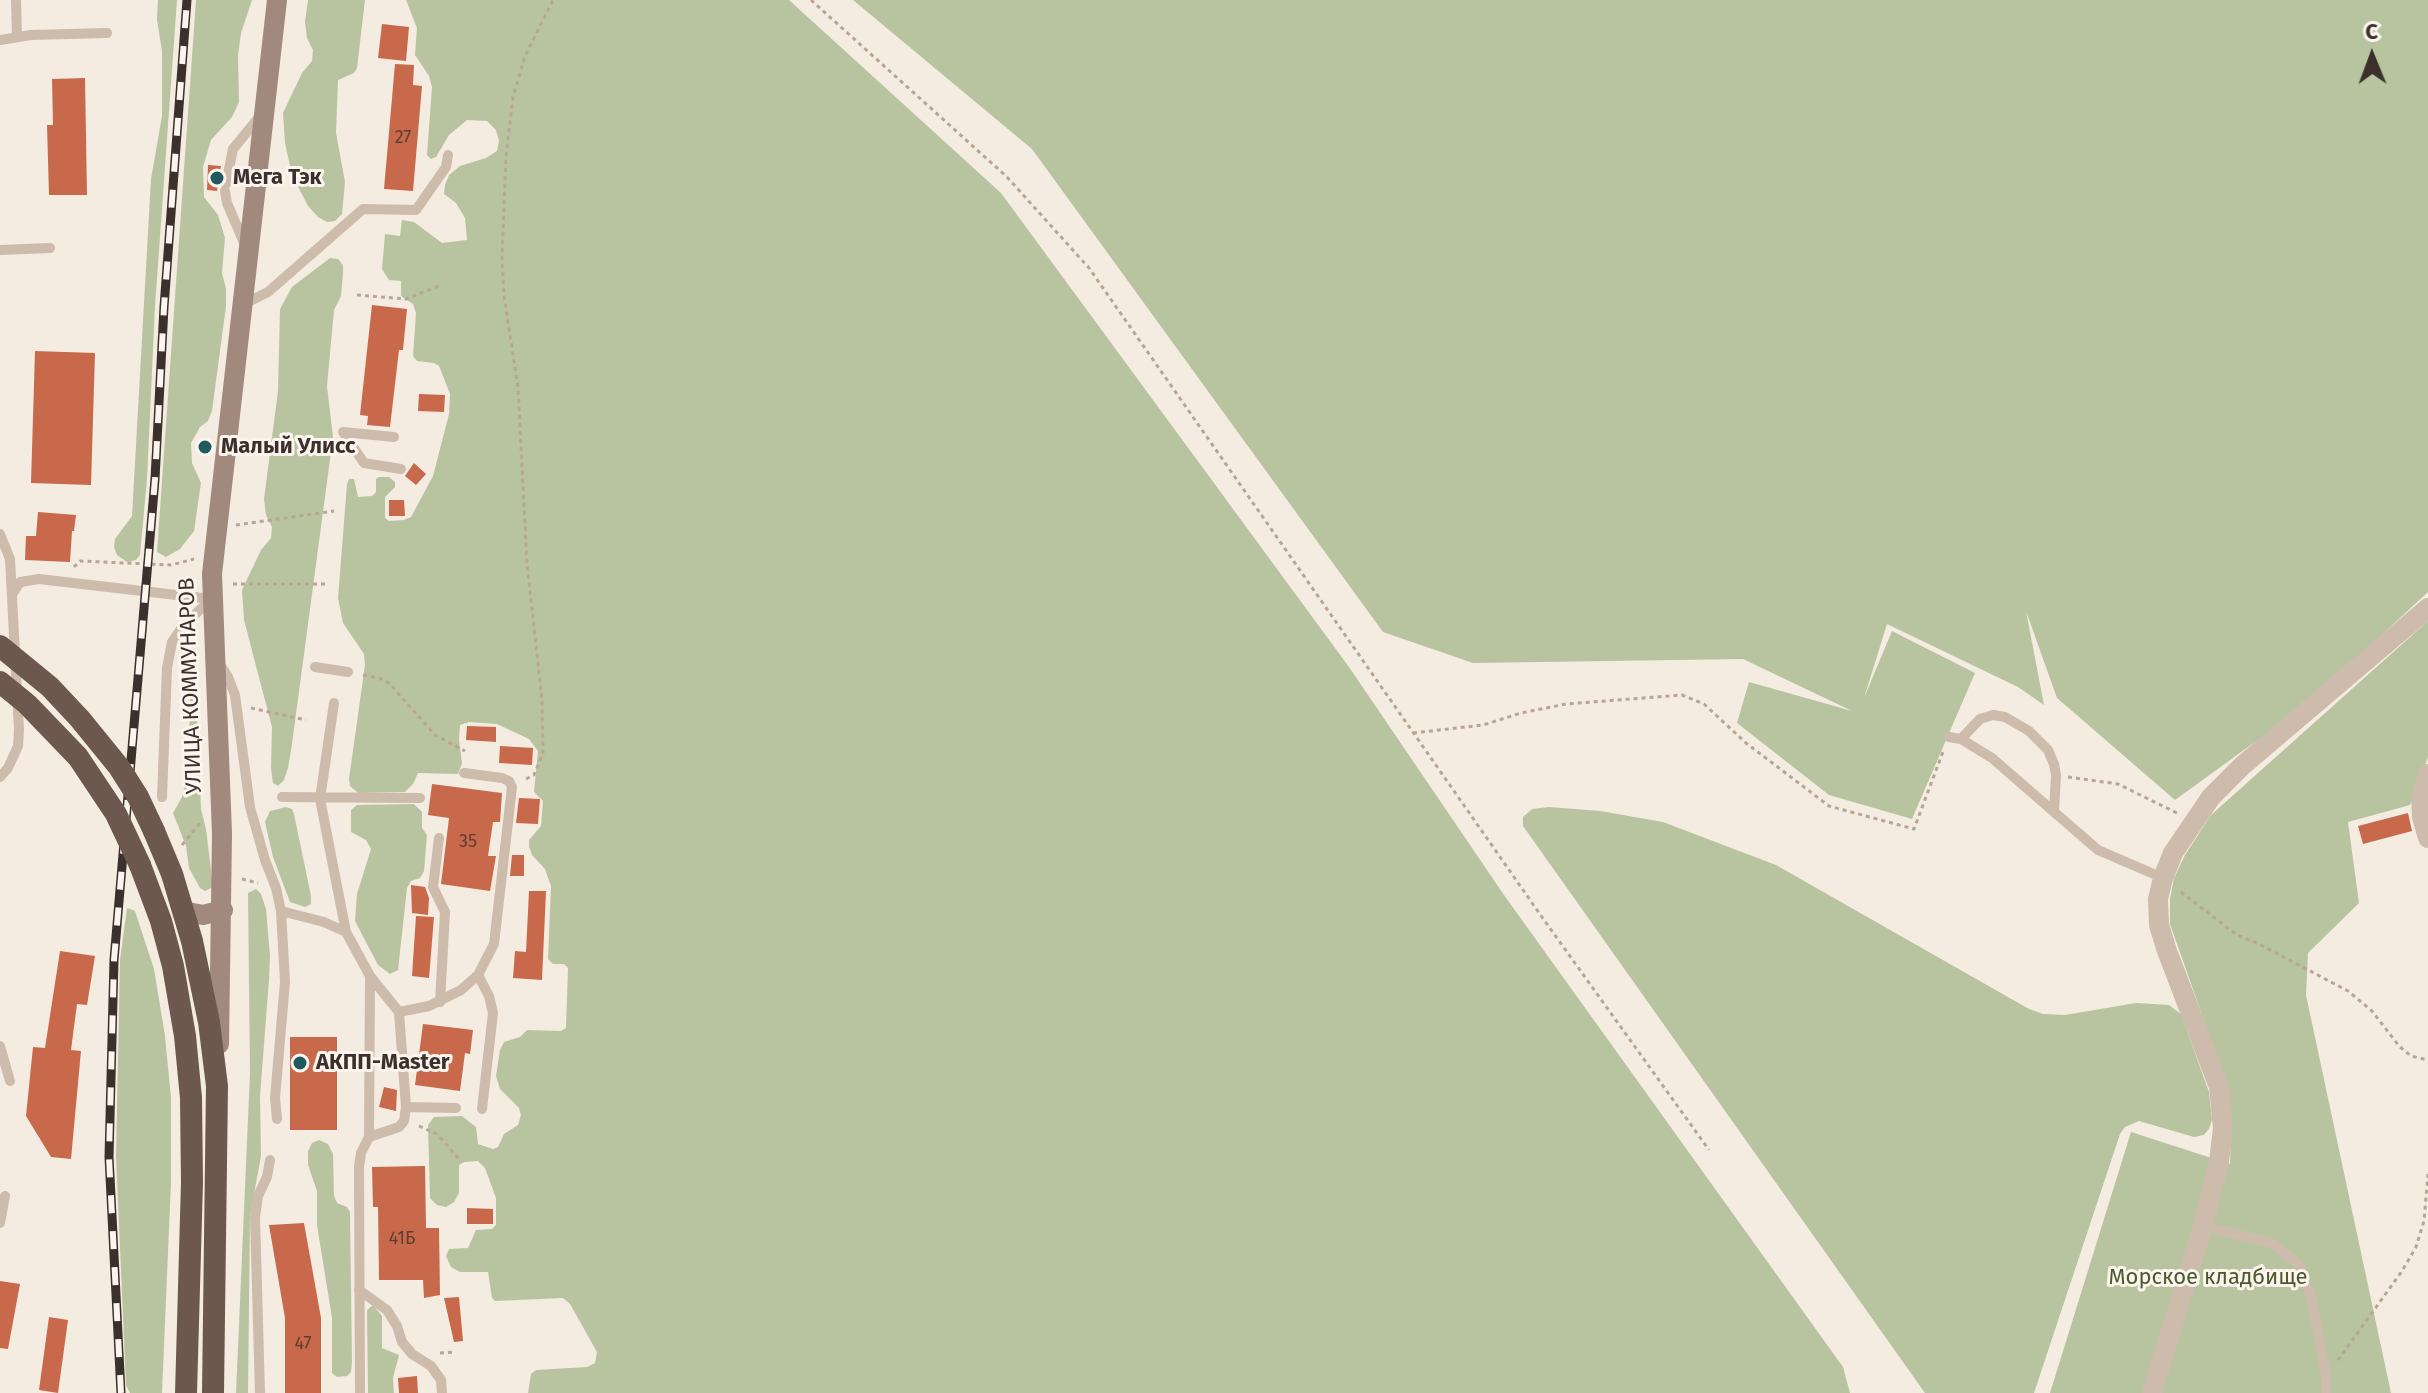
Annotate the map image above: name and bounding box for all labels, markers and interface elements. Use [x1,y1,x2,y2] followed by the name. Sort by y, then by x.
[2332,16,2412,96] north arrow
[2365,18,2378,45] text: С
[395,127,411,149] house number: 27
[233,165,322,191] place label: Мега Тэк
[208,169,226,187] marker: Мега Тэк
[221,434,356,460] place label: Малый Улисс
[196,438,214,456] marker: Малый Улисс
[174,577,208,795] street label: УЛИЦА КОММУНАРОВ
[459,831,477,853] house number: 35
[316,1050,450,1076] place label: АКПП-Master
[291,1054,309,1072] marker: АКПП-Master
[389,1228,415,1250] house number: 41Б
[2109,1265,2307,1291] park label: Морское кладбище
[294,1333,312,1355] house number: 47

